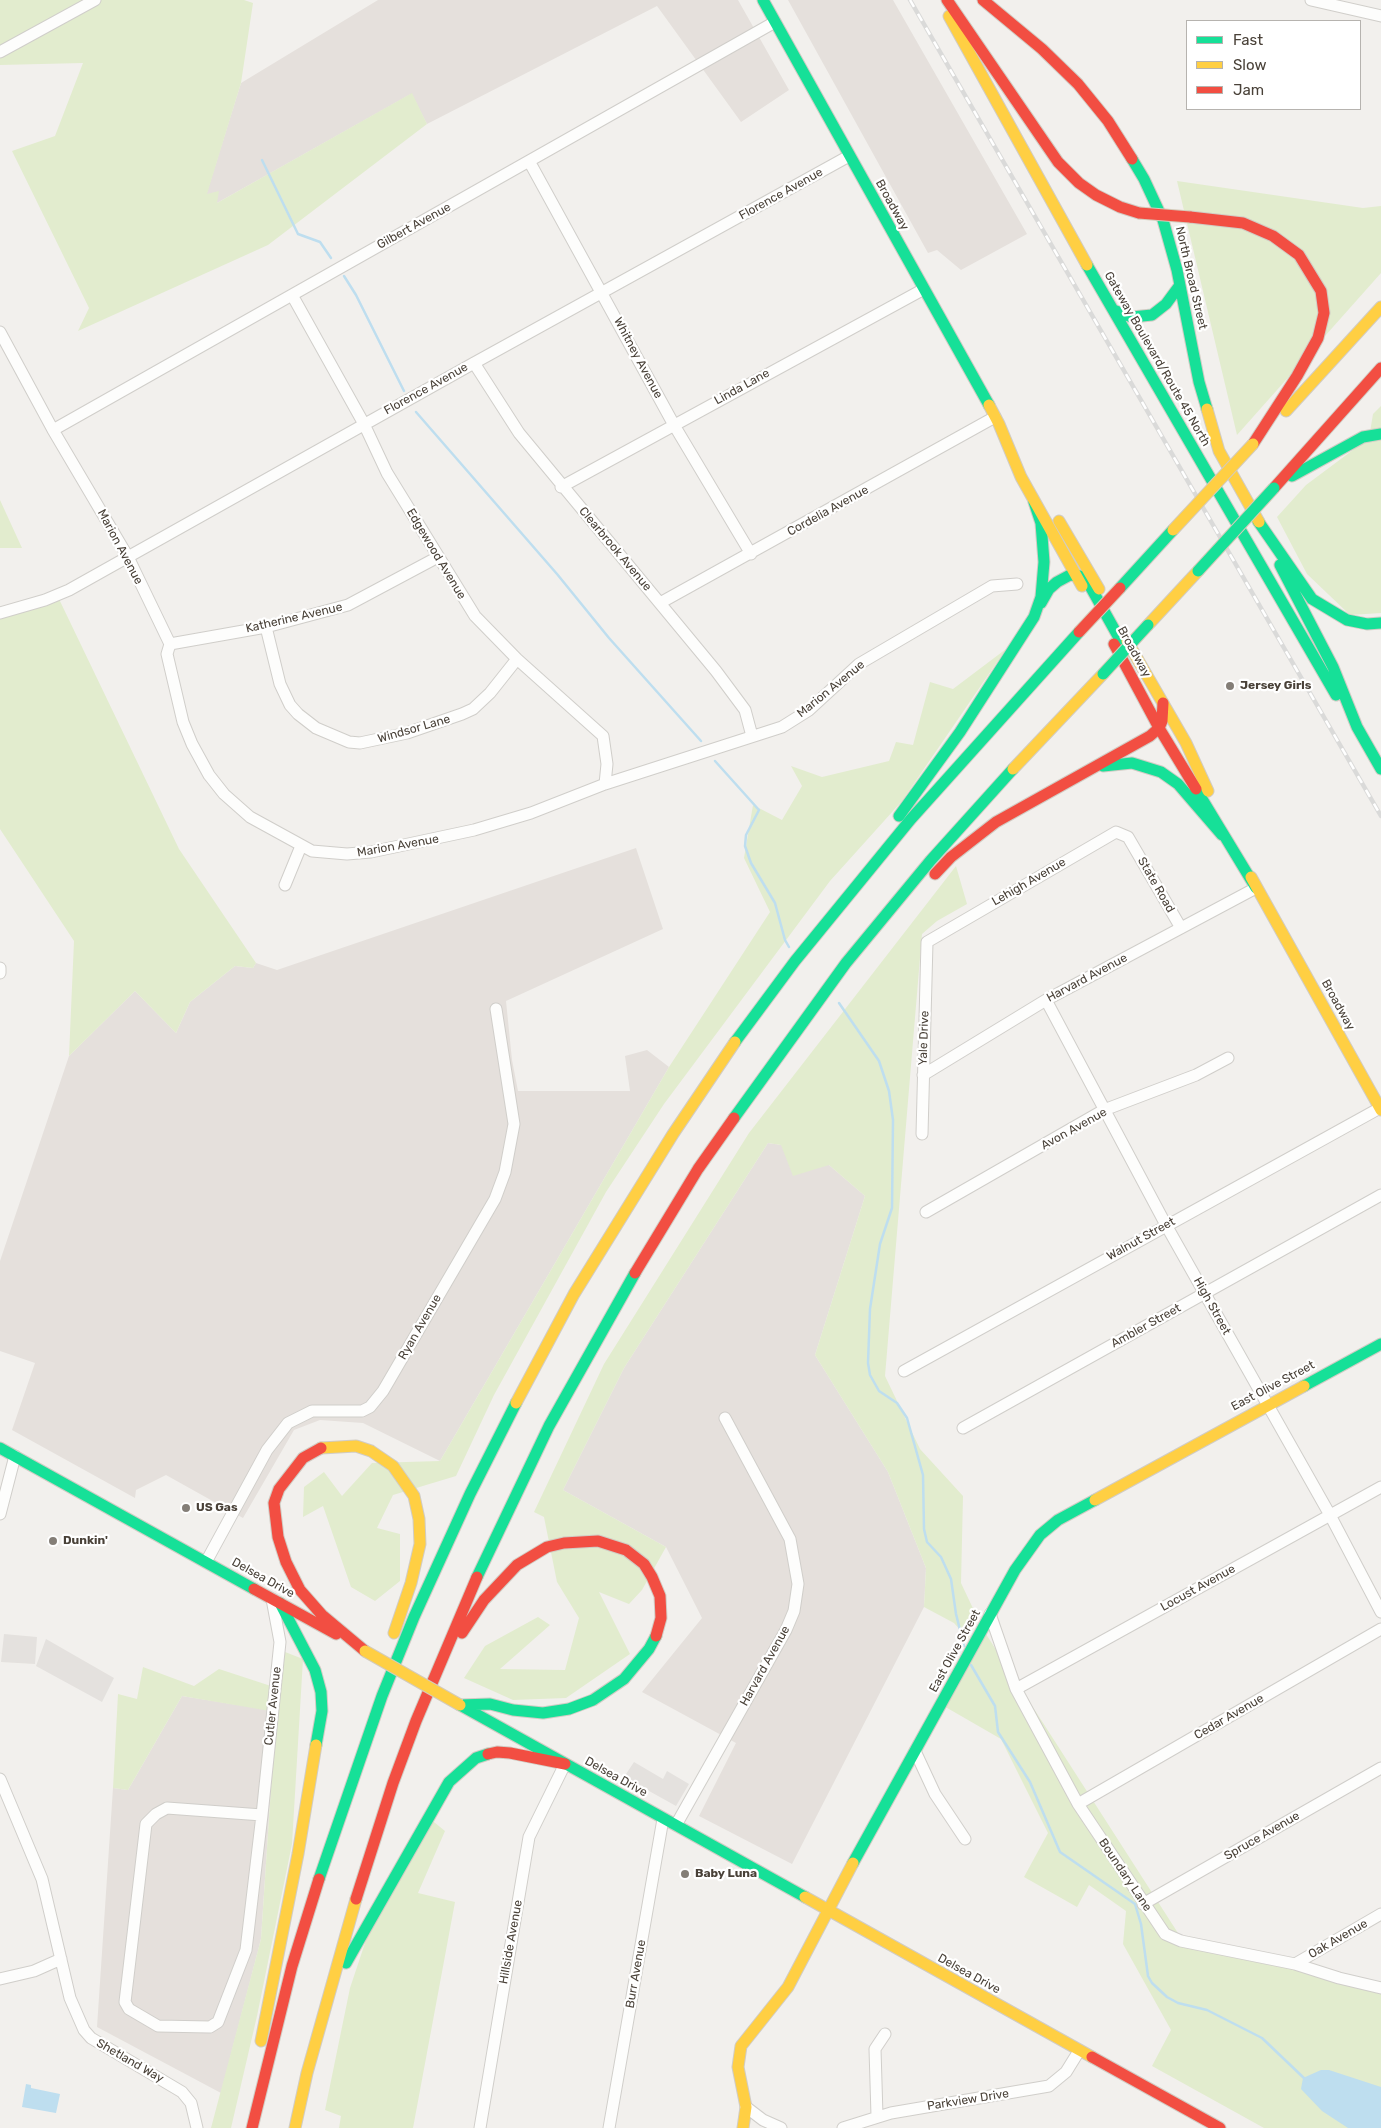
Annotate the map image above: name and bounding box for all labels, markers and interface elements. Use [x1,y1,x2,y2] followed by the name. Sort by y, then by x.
[1186,20,1361,110] legend
[1233,31,1263,49] text: Fast
[1233,56,1266,74] text: Slow
[1233,81,1264,99] text: Jam
[737,165,825,223] street label: Florence Avenue
[872,177,912,233] street label: Broadway
[375,200,453,252] street label: Gilbert Avenue
[1172,225,1210,331] street label: North Broad Street
[1101,269,1213,449] street label: Gateway Boulevard/Route 45 North
[611,315,665,401] street label: Whitney Avenue
[382,360,470,418] street label: Florence Avenue
[712,366,772,408] street label: Linda Lane
[785,483,871,539] street label: Cordelia Avenue
[576,504,654,594] street label: Clearbrook Avenue
[403,506,469,602] street label: Edgewood Avenue
[94,507,146,587] street label: Marion Avenue
[244,600,344,636] street label: Katherine Avenue
[1114,624,1154,680] street label: Broadway
[794,657,868,721] street label: Marion Avenue
[1240,679,1311,693] place label: Jersey Girls
[1224,680,1236,692] marker: Jersey Girls
[376,712,452,746] street label: Windsor Lane
[356,832,440,860] street label: Marion Avenue
[989,855,1069,909] street label: Lehigh Avenue
[1134,855,1178,915] street label: State Road
[1044,951,1130,1005] street label: Harvard Avenue
[1318,977,1358,1033] street label: Broadway
[916,1010,932,1066] street label: Yale Drive
[1038,1105,1110,1153] street label: Avon Avenue
[1104,1214,1178,1264] street label: Walnut Street
[1190,1275,1234,1337] street label: High Street
[395,1292,445,1362] street label: Ryan Avenue
[1109,1301,1183,1351] street label: Ambler Street
[1229,1358,1317,1414] street label: East Olive Street
[196,1501,238,1515] place label: US Gas
[180,1502,192,1514] marker: US Gas
[63,1534,108,1548] place label: Dunkin'
[47,1535,59,1547] marker: Dunkin'
[229,1555,297,1601] street label: Delsea Drive
[1158,1562,1238,1614] street label: Locust Avenue
[926,1607,984,1695] street label: East Olive Street
[737,1623,793,1709] street label: Harvard Avenue
[262,1666,284,1746] street label: Cutler Avenue
[1192,1691,1266,1743] street label: Cedar Avenue
[582,1754,650,1800] street label: Delsea Drive
[1222,1809,1302,1863] street label: Spruce Avenue
[1095,1836,1155,1914] street label: Boundary Lane
[695,1867,757,1881] place label: Baby Luna
[679,1868,691,1880] marker: Baby Luna
[497,1899,525,1985] street label: Hillside Avenue
[1306,1916,1370,1962] street label: Oak Avenue
[623,1939,649,2009] street label: Burr Avenue
[935,1951,1003,1997] street label: Delsea Drive
[94,2036,166,2086] street label: Shetland Way
[926,2086,1010,2114] street label: Parkview Drive

